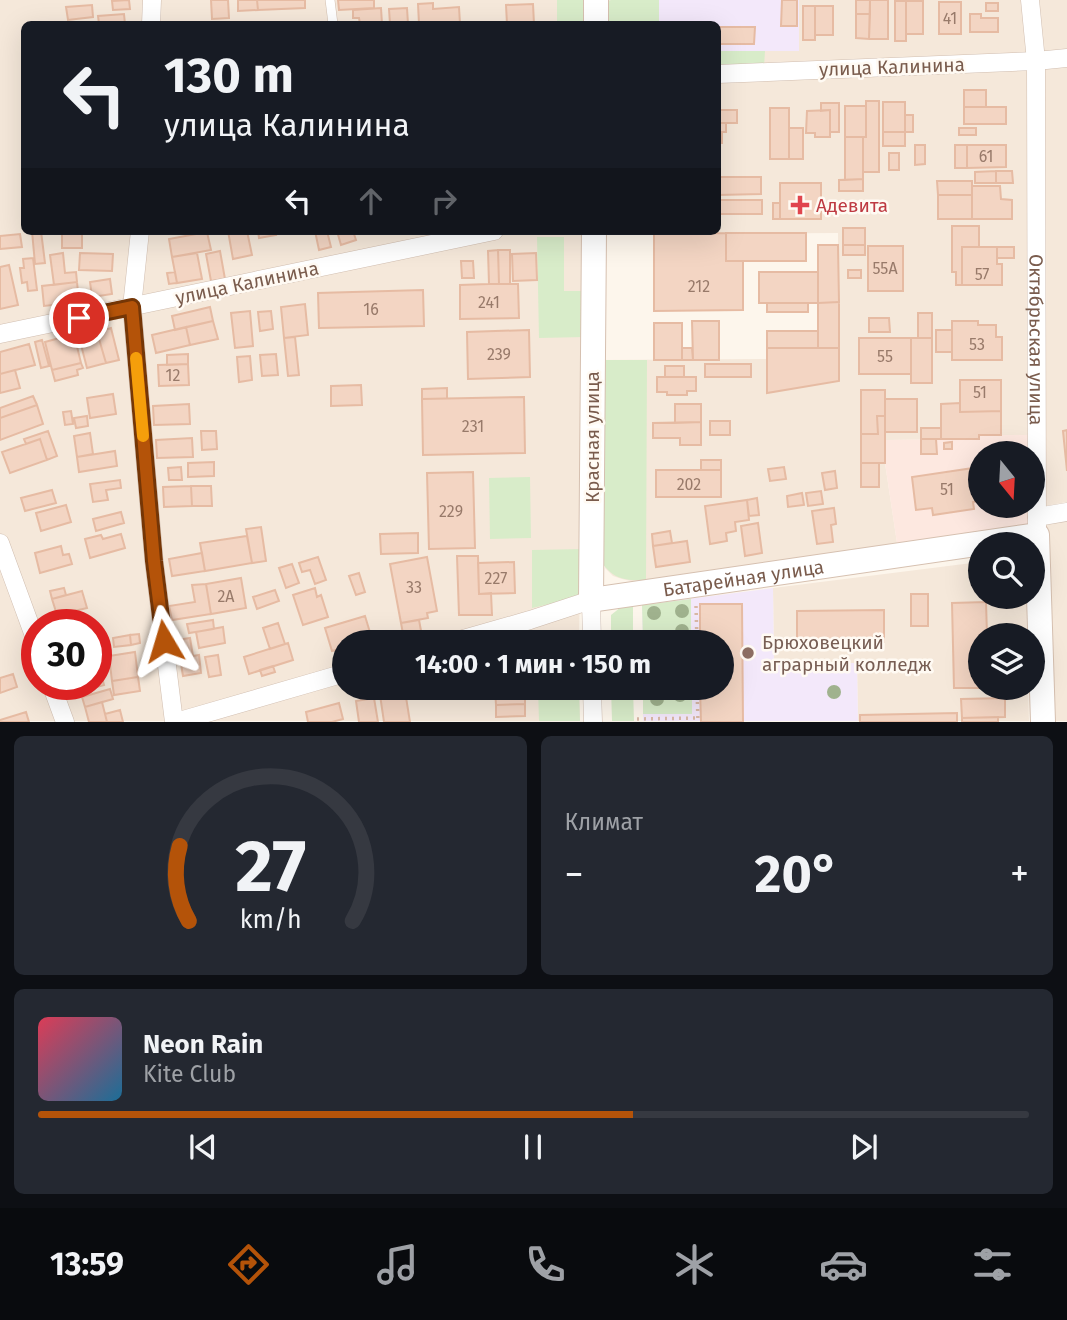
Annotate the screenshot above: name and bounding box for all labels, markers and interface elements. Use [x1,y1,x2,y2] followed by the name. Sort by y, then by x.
[943,9,957,28] house number: 41
[164,46,294,105] text: 130 m
[49,49,140,140] icon: left
[819,53,965,81] street label: улица Калинина
[164,106,410,144] text: улица Калинина
[979,147,993,166] house number: 61
[279,182,317,220] icon: left
[352,182,390,220] icon: ahead
[425,182,463,220] icon: right
[816,194,888,217] place label: Адевита
[790,195,810,215] marker: Адевита
[1025,254,1048,425] street label: Октябрьская улица
[173,257,321,309] street label: улица Калинина
[872,259,898,278] house number: 55А
[975,265,989,284] house number: 57
[688,277,710,296] house number: 212
[49,288,109,348] pin
[478,293,500,312] house number: 241
[60,299,98,337] icon: arrive
[363,300,379,319] house number: 16
[969,335,985,354] house number: 53
[487,345,511,364] house number: 239
[877,347,893,366] house number: 55
[166,366,180,385] house number: 12
[581,371,604,503] street label: Красная улица
[973,383,987,402] house number: 51
[462,417,484,436] house number: 231
[968,441,1045,518] north arrow
[968,441,1045,700] map controls
[677,475,701,494] house number: 202
[940,480,954,499] house number: 51
[439,502,463,521] house number: 229
[968,532,1045,609] button: search
[661,555,825,601] street label: Батарейная улица
[485,569,507,588] house number: 227
[406,578,422,597] house number: 33
[217,587,235,606] house number: 2А
[127,604,201,678] position arrow
[21,609,112,700] speed limit sign: 30
[968,623,1045,700] button: layers
[762,631,932,676] place label: Брюховецкий аграрный колледж
[740,645,756,661] marker: Брюховецкий аграрный колледж
[415,649,651,680] text: 14:00 · 1 мин · 150 m
[565,808,643,836] text: Климат
[235,824,306,911] text: 27
[755,843,839,906] text: 20°
[565,851,584,897] text: −
[1010,851,1029,897] text: +
[239,905,301,935] text: km/h
[143,1029,263,1060] text: Neon Rain
[143,1060,236,1088] text: Kite Club
[184,1128,222,1166] icon: previous
[514,1128,552,1166] icon: pause
[845,1128,883,1166] icon: next
[224,1240,273,1289] icon: directions
[373,1240,422,1289] icon: music
[521,1240,570,1289] icon: phone
[670,1240,719,1289] icon: climate
[819,1240,868,1289] icon: car
[968,1240,1017,1289] icon: filters
[50,1245,124,1283] text: 13:59

